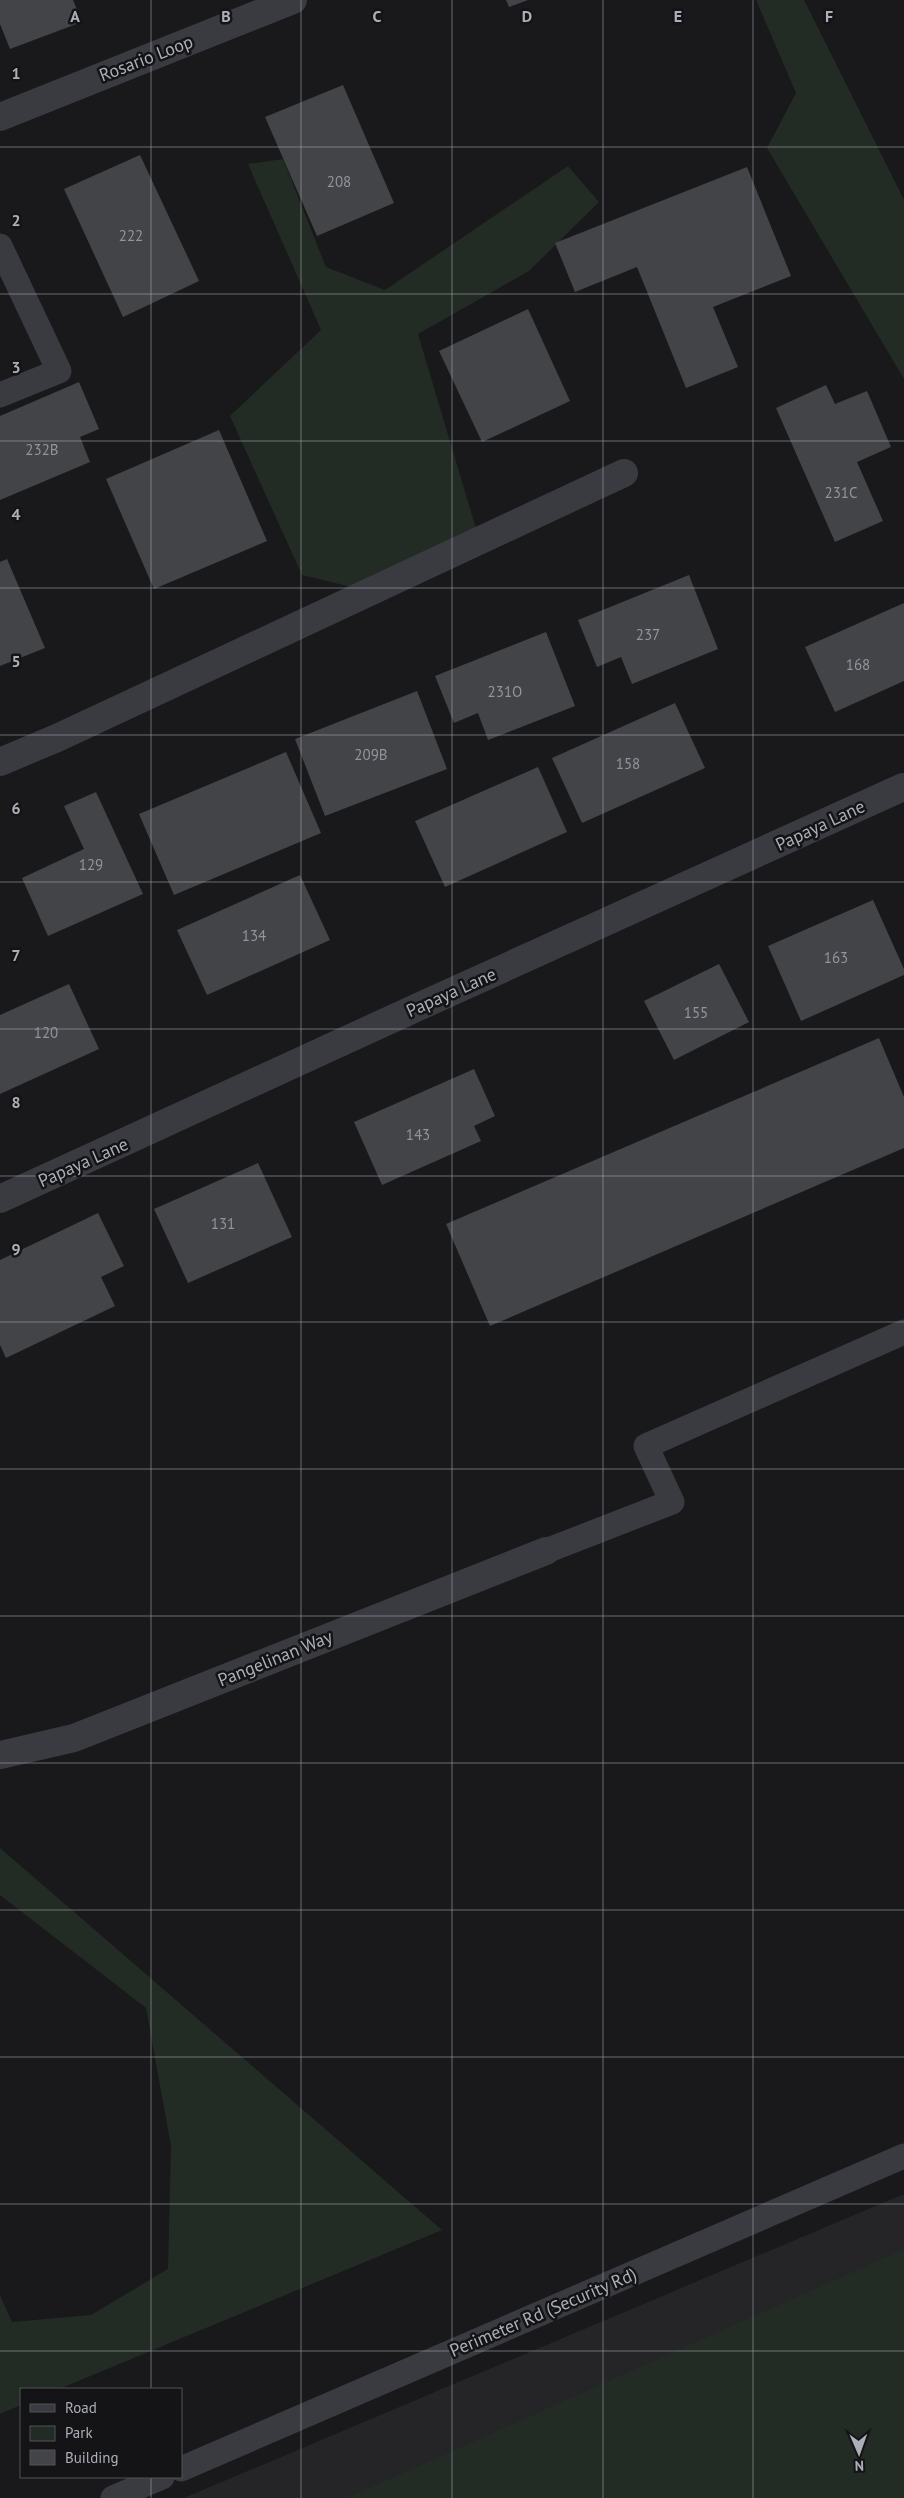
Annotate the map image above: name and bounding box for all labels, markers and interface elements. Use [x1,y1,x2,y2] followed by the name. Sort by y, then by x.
[70,6,80,26] text: A
[221,6,231,26] text: B
[373,6,382,26] text: C
[522,6,532,26] text: D
[674,6,682,26] text: E
[825,6,833,26] text: F
[96,30,196,86] street label: Rosario Loop
[11,63,21,83] text: 1
[327,172,351,191] house number: 208
[11,210,21,230] text: 2
[119,226,143,245] house number: 222
[11,357,21,377] text: 3
[25,440,59,459] house number: 232B
[824,483,858,502] house number: 231C
[11,504,21,524] text: 4
[636,625,660,644] house number: 237
[11,651,21,671] text: 5
[846,655,870,674] house number: 168
[488,682,522,701] house number: 231O
[354,745,388,764] house number: 209B
[616,754,640,773] house number: 158
[772,794,868,856] street label: Papaya Lane
[11,798,21,818] text: 6
[79,855,103,874] house number: 129
[242,926,266,945] house number: 134
[11,945,21,965] text: 7
[824,948,848,967] house number: 163
[402,962,500,1022] street label: Papaya Lane
[684,1003,708,1022] house number: 155
[34,1023,58,1042] house number: 120
[11,1092,21,1112] text: 8
[406,1125,430,1144] house number: 143
[34,1132,132,1192] street label: Papaya Lane
[211,1214,235,1233] house number: 131
[11,1239,21,1259] text: 9
[214,1624,336,1691] street label: Pangelinan Way
[446,2262,640,2362] street label: Perimeter Rd (Security Rd)
[20,2388,182,2478] legend
[65,2398,97,2417] text: Road
[65,2423,93,2442] text: Park
[834,2428,884,2478] north arrow
[65,2448,119,2467] text: Building
[855,2457,864,2475] text: N

